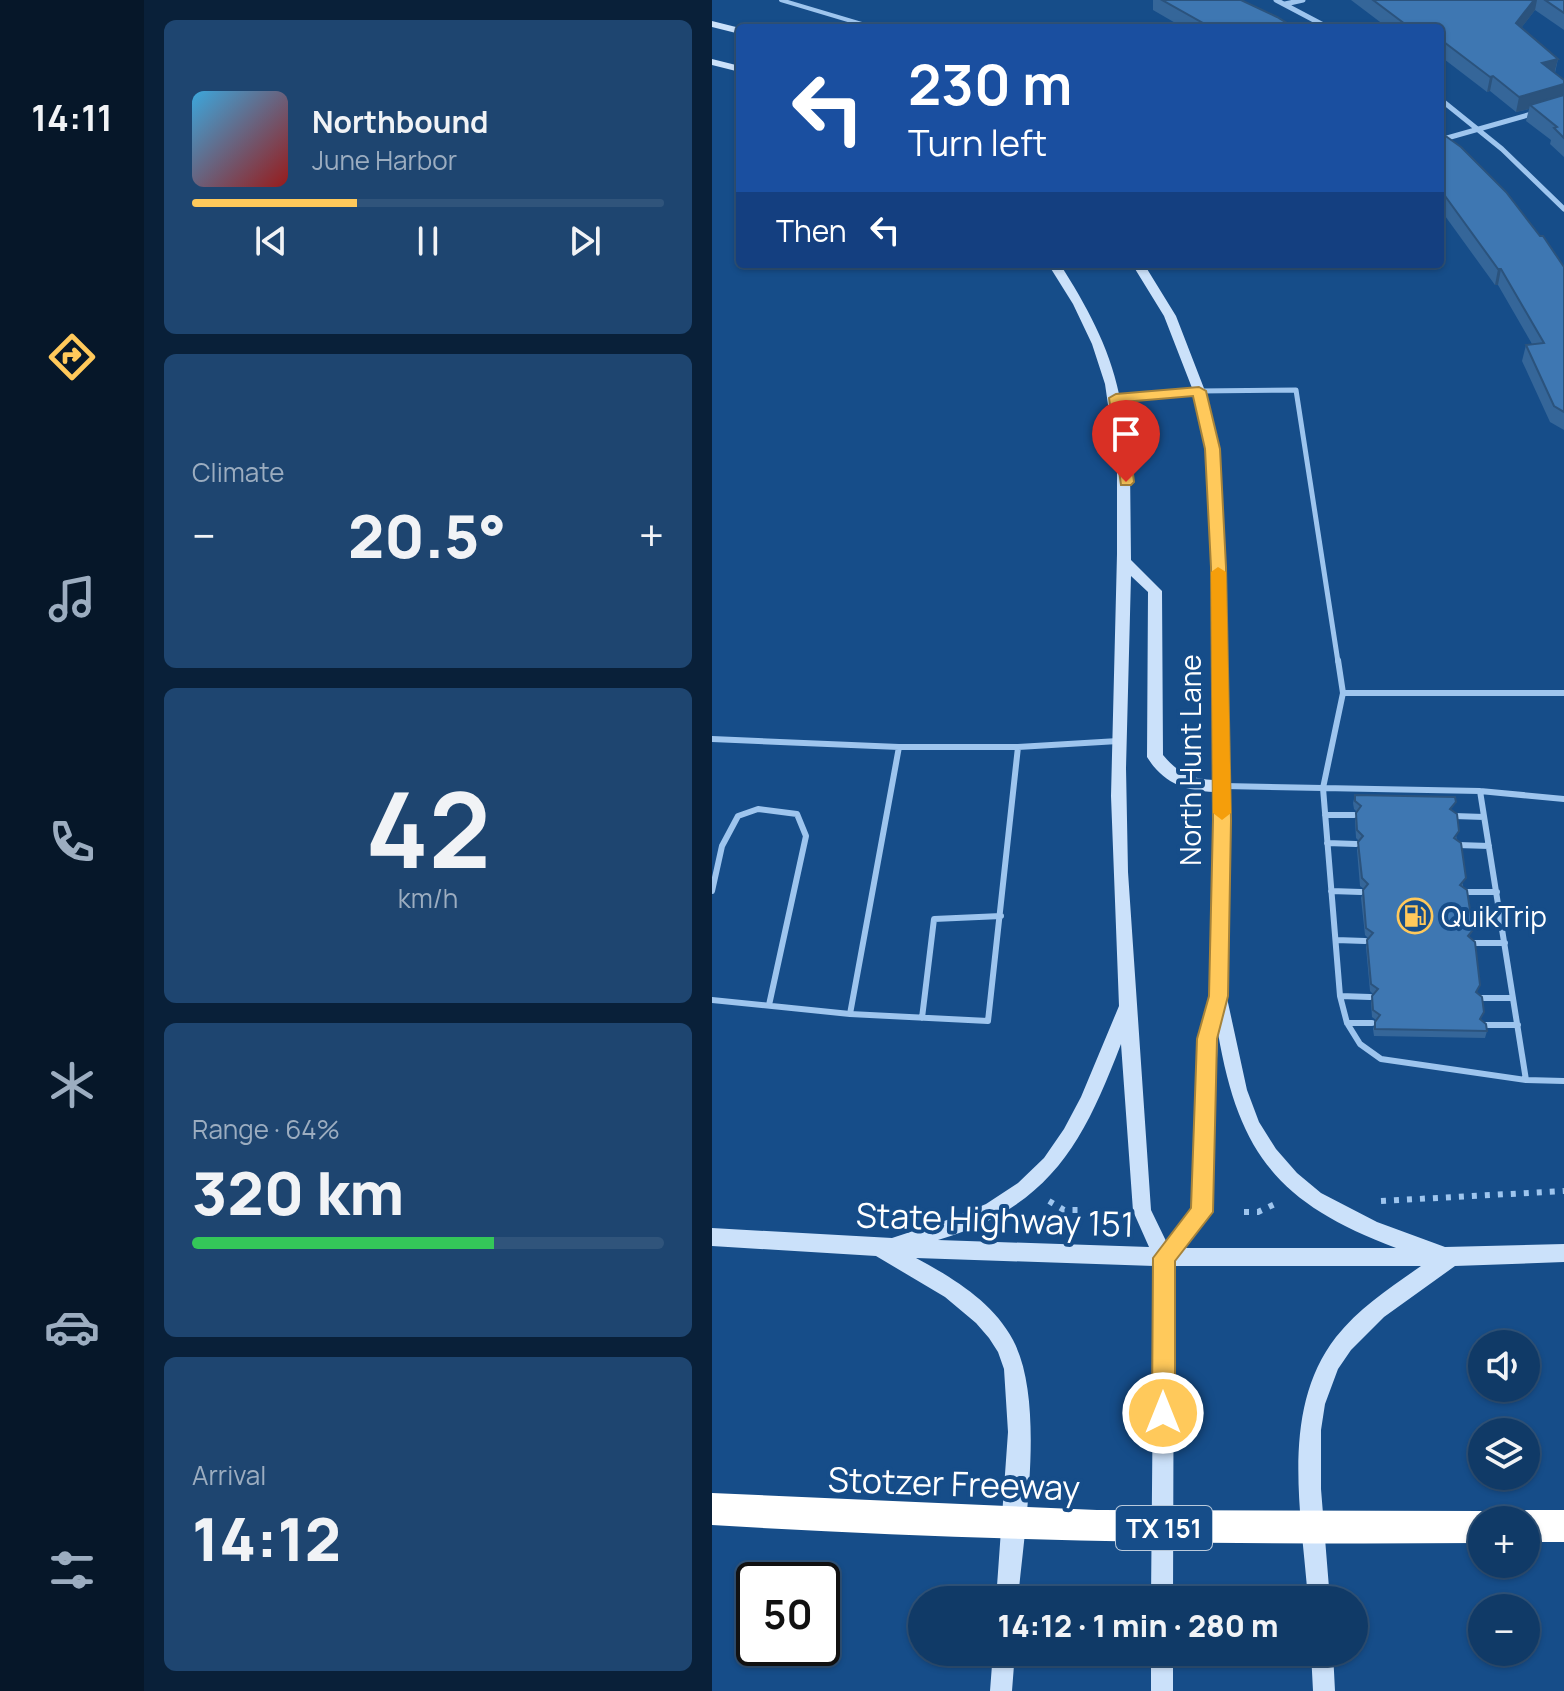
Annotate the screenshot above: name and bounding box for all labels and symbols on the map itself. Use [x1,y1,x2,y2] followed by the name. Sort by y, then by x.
[1092,400,1160,482] pin
[1171,654,1209,866] street label: North Hunt Lane
[1396,897,1434,935] fuel station icon: QuikTrip
[1441,897,1547,935] place label: QuikTrip
[855,1191,1135,1247] street label: State Highway 151
[1121,1371,1205,1455] position arrow
[827,1456,1081,1510] street label: Stotzer Freeway
[1116,1506,1212,1550] road number: TX 151
[736,1562,840,1666] speed limit sign: 50

